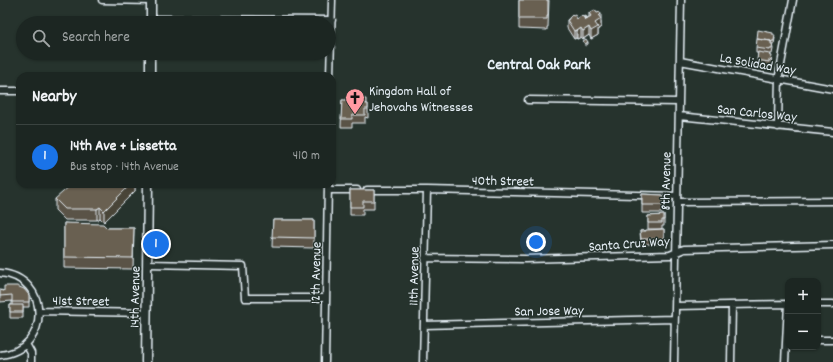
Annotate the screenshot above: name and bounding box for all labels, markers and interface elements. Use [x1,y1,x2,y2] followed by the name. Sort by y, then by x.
[16,16,336,60] search box
[30,27,52,49] icon: search
[62,27,130,49] text: Search here
[718,48,798,82] street label: La Solidad Way
[487,54,591,77] district label: Central Oak Park
[369,82,473,118] place label: Kingdom Hall of Jehovahs Witnesses
[32,86,76,110] text: Nearby
[344,87,366,115] church icon: Kingdom Hall of Jehovahs Witnesses
[716,100,798,128] street label: San Carlos Way
[70,136,176,158] text: 14th Ave + Lissetta
[44,147,46,166] text: 1
[293,147,320,166] text: 410 m
[656,152,678,211] street label: 8th Avenue
[70,158,179,177] text: Bus stop · 14th Avenue
[472,171,534,193] street label: 40th Street
[143,229,169,259] pin: 1
[526,232,546,252] your location
[588,232,671,258] street label: Santa Cruz Way
[306,242,328,304] street label: 12th Avenue
[404,246,426,306] street label: 11th Avenue
[125,266,147,328] street label: 14th Avenue
[785,278,821,350] map controls
[785,278,821,314] button: +
[52,292,110,312] street label: 41st Street
[514,301,584,323] street label: San Jose Way
[785,314,821,350] button: −

